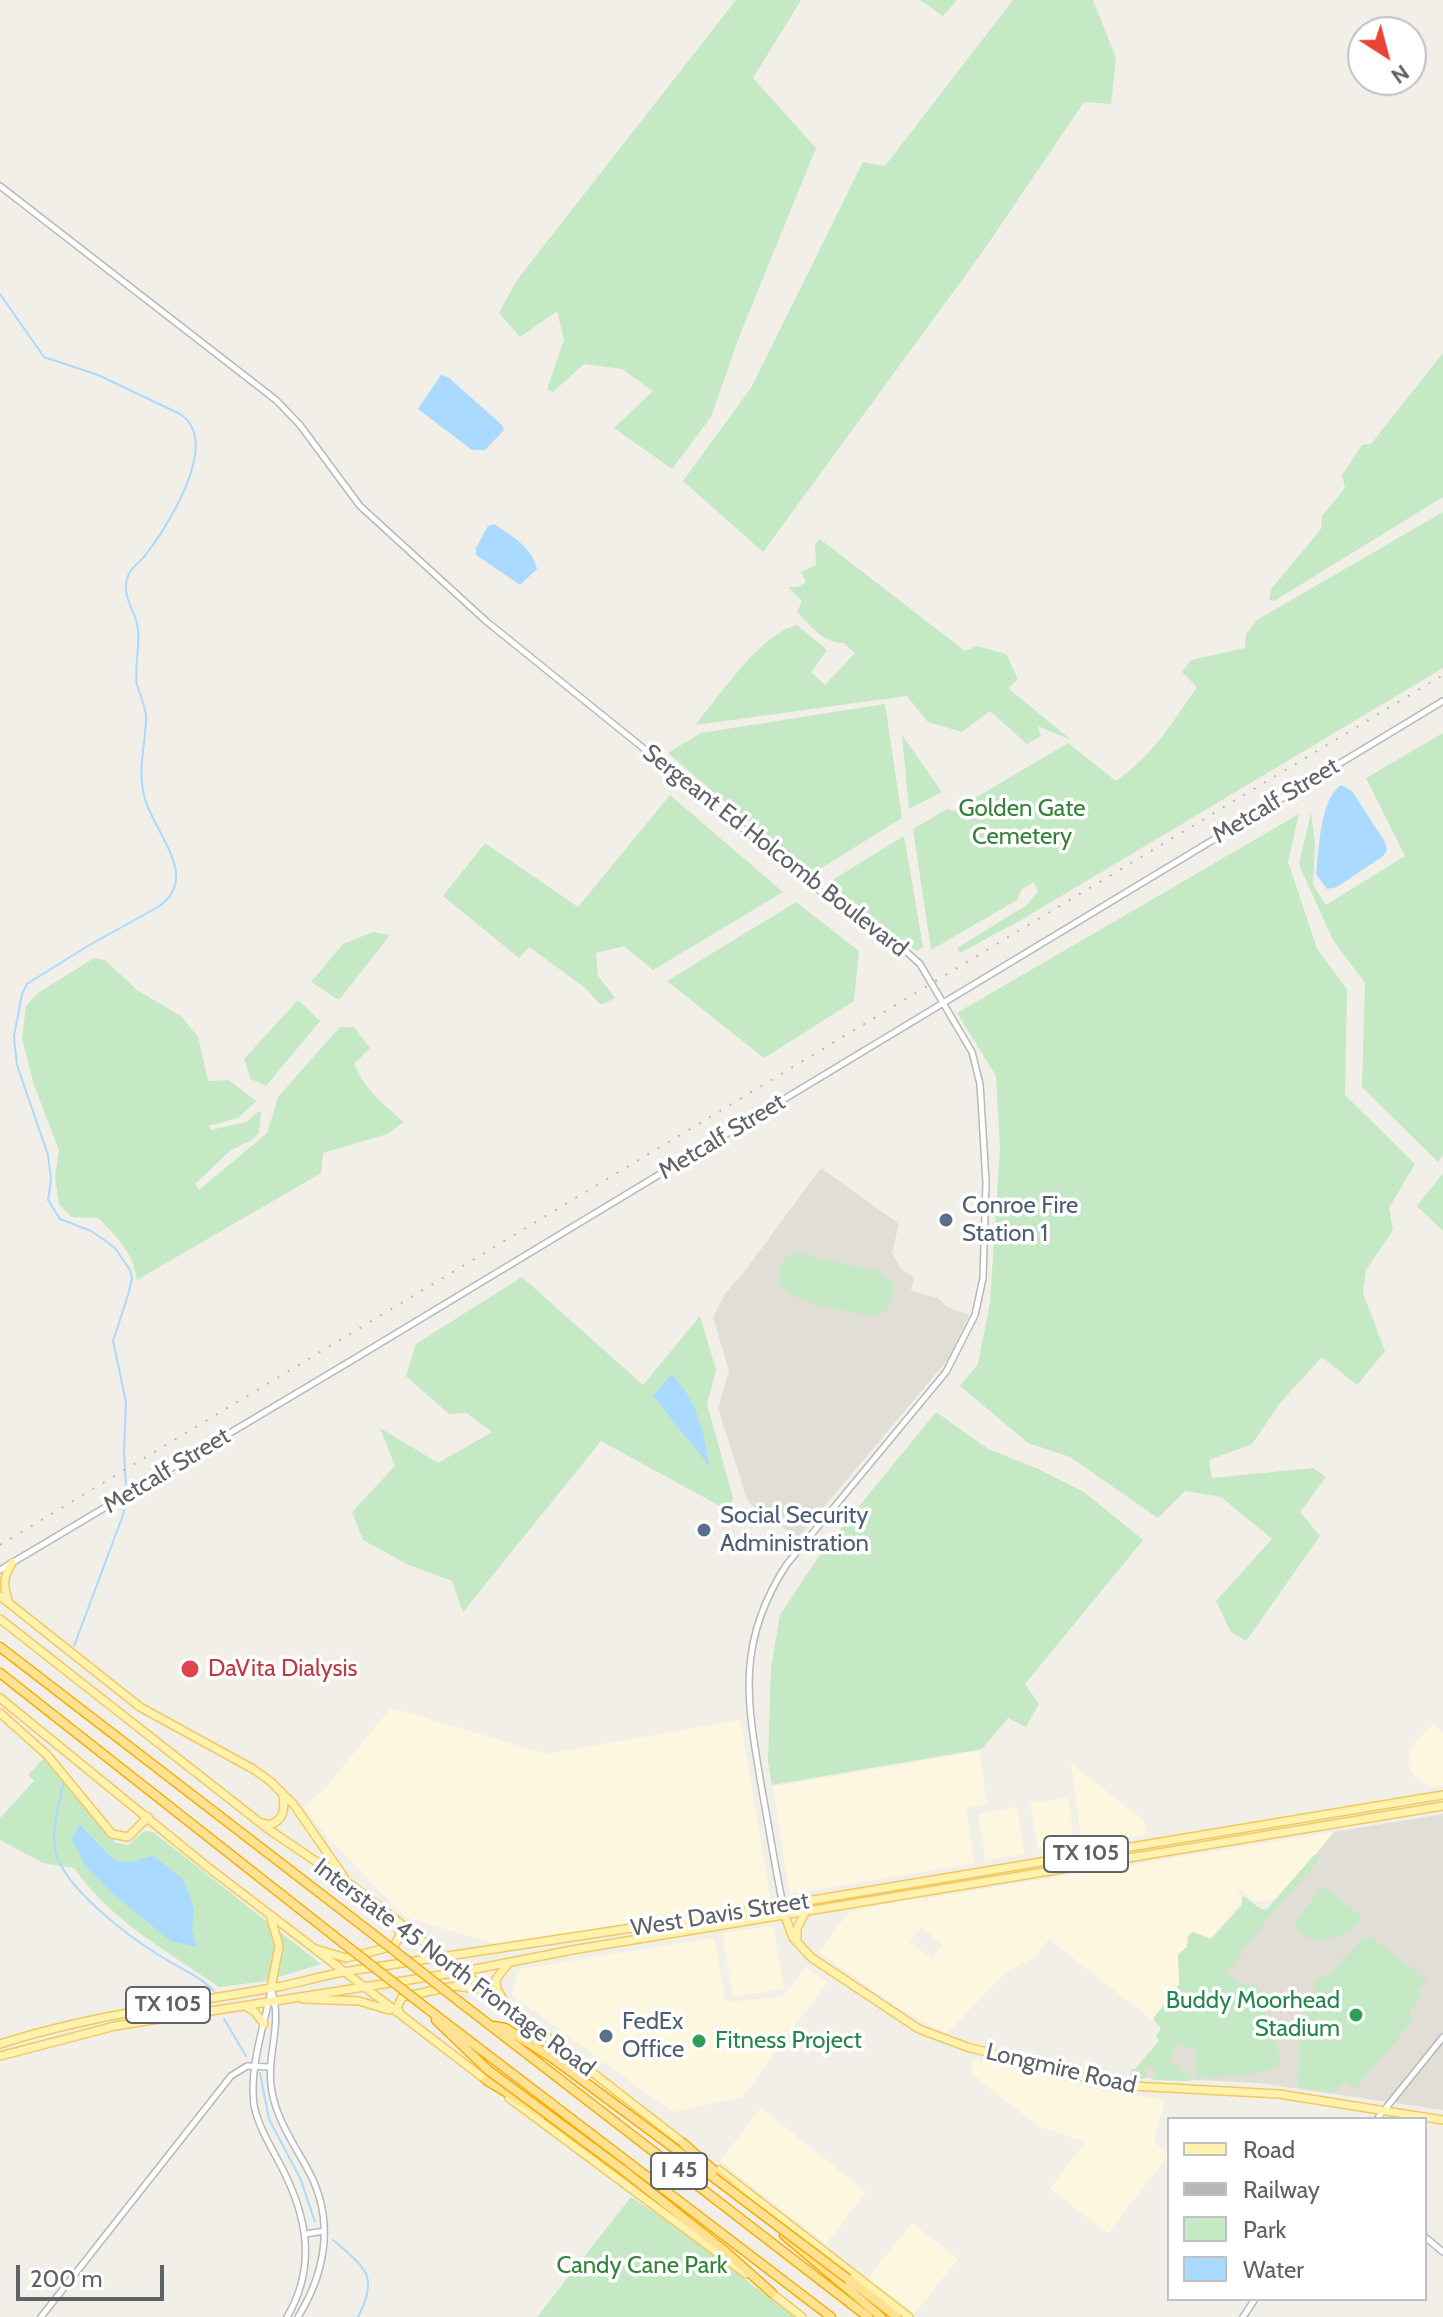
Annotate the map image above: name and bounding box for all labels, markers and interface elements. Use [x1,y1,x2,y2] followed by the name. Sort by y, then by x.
[1347,16,1427,96] north arrow
[1386,59,1414,90] text: N
[637,739,913,963] street label: Sergeant Ed Holcomb Boulevard
[1207,752,1345,850] street label: Metcalf Street
[959,795,1085,851] park label: Golden Gate Cemetery
[653,1088,791,1186] street label: Metcalf Street
[962,1192,1078,1248] place label: Conroe Fire Station 1
[937,1211,955,1229] marker: Conroe Fire Station 1
[98,1422,236,1520] street label: Metcalf Street
[720,1502,869,1558] place label: Social Security Administration
[695,1521,713,1539] marker: Social Security Administration
[208,1655,357,1683] place label: DaVita Dialysis
[179,1658,201,1680] marker: DaVita Dialysis
[1044,1836,1128,1872] road number: TX 105
[308,1853,600,2083] street label: Interstate 45 North Frontage Road
[629,1887,811,1943] street label: West Davis Street
[126,1987,210,2023] road number: TX 105
[1166,1987,1340,2043] place label: Buddy Moorhead Stadium
[1347,2006,1365,2024] marker: Buddy Moorhead Stadium
[622,2008,684,2064] place label: FedEx Office
[597,2027,615,2045] marker: FedEx Office
[715,2027,862,2055] place label: Fitness Project
[690,2032,708,2050] marker: Fitness Project
[983,2038,1139,2100] street label: Longmire Road
[1167,2117,1427,2301] legend
[1243,2135,1295,2164] text: Road
[651,2153,707,2189] road number: I 45
[1243,2175,1320,2204] text: Railway
[1243,2215,1286,2244] text: Park
[20,2249,168,2299] scale bar
[556,2252,728,2280] park label: Candy Cane Park
[1243,2255,1304,2284] text: Water
[30,2264,103,2293] text: 200 m

